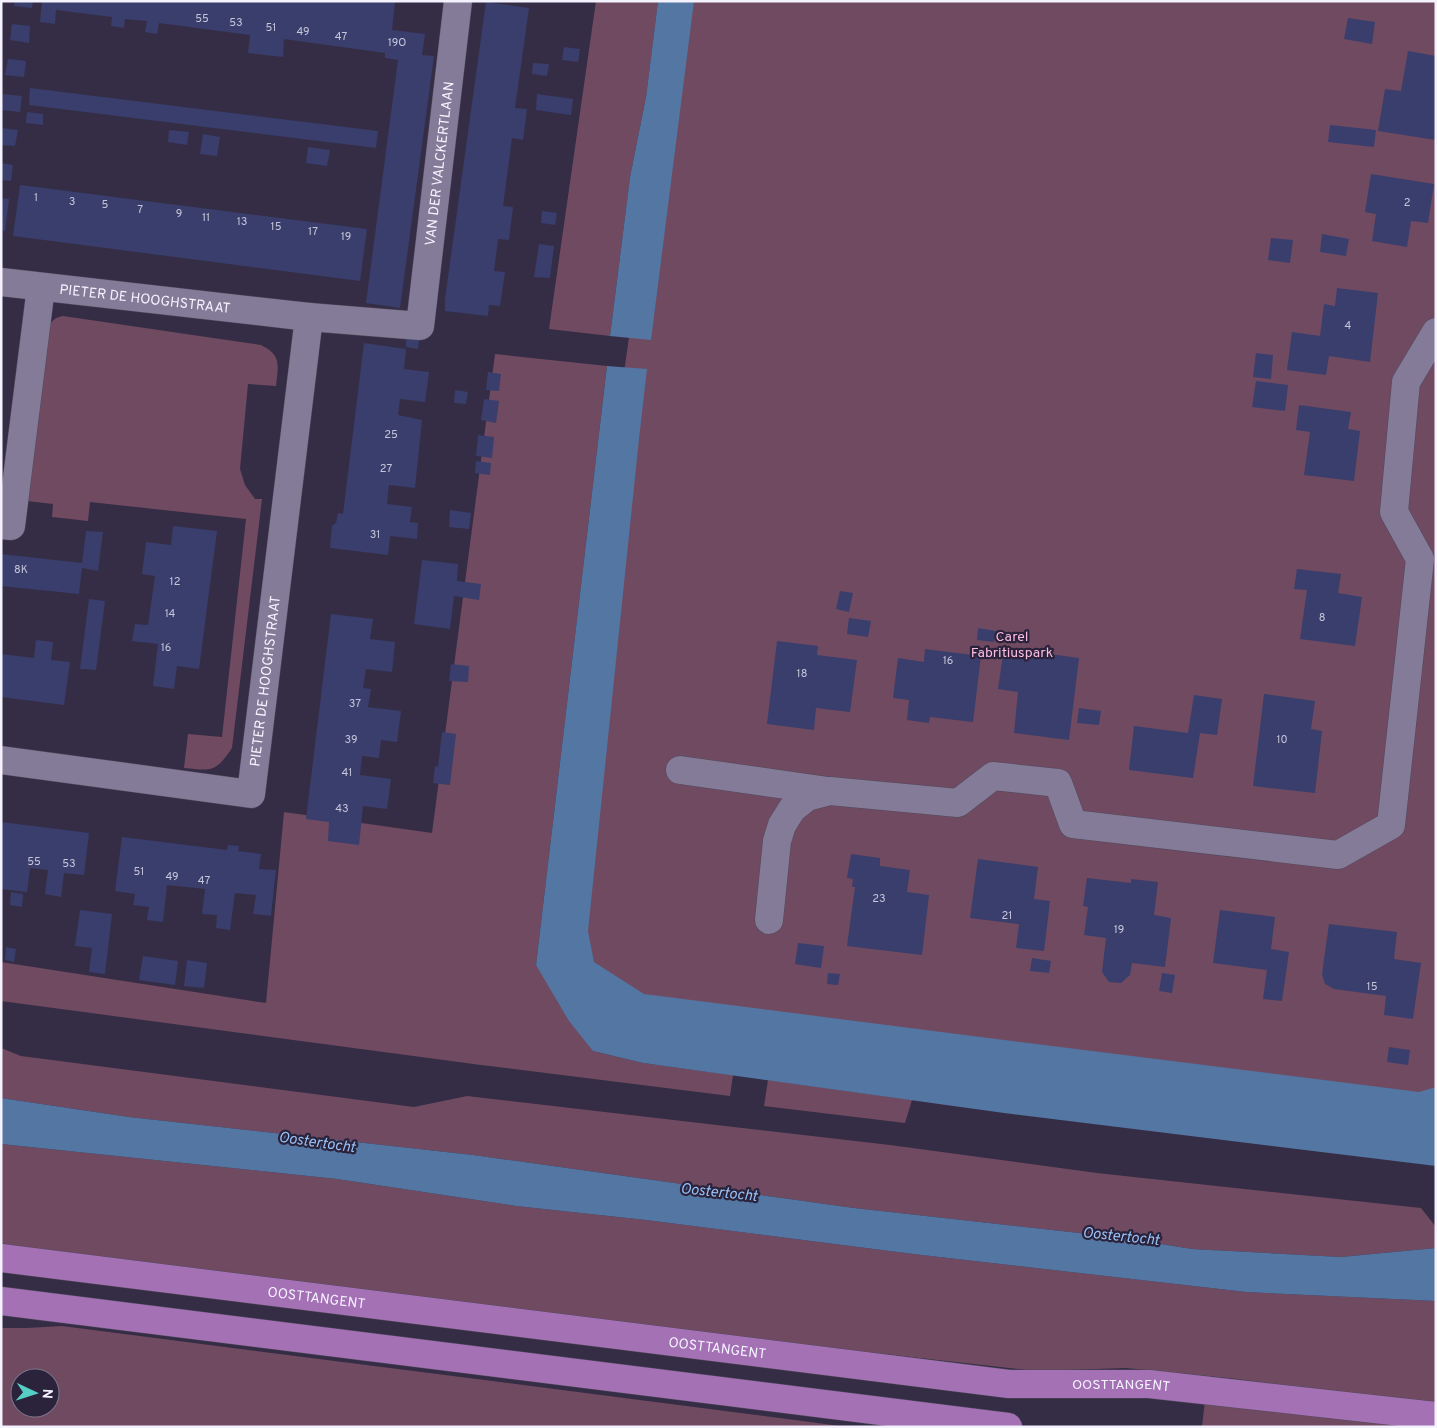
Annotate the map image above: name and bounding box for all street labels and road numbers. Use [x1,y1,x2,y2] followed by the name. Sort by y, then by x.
[422,81,459,247] street label: VAN DER VALCKERTLAAN
[59,282,231,318] street label: PIETER DE HOOGHSTRAAT
[247,595,285,768] street label: PIETER DE HOOGHSTRAAT
[266,1284,366,1313] street label: OOSTTANGENT
[667,1334,767,1364] street label: OOSTTANGENT
[1072,1377,1171,1396] street label: OOSTTANGENT

